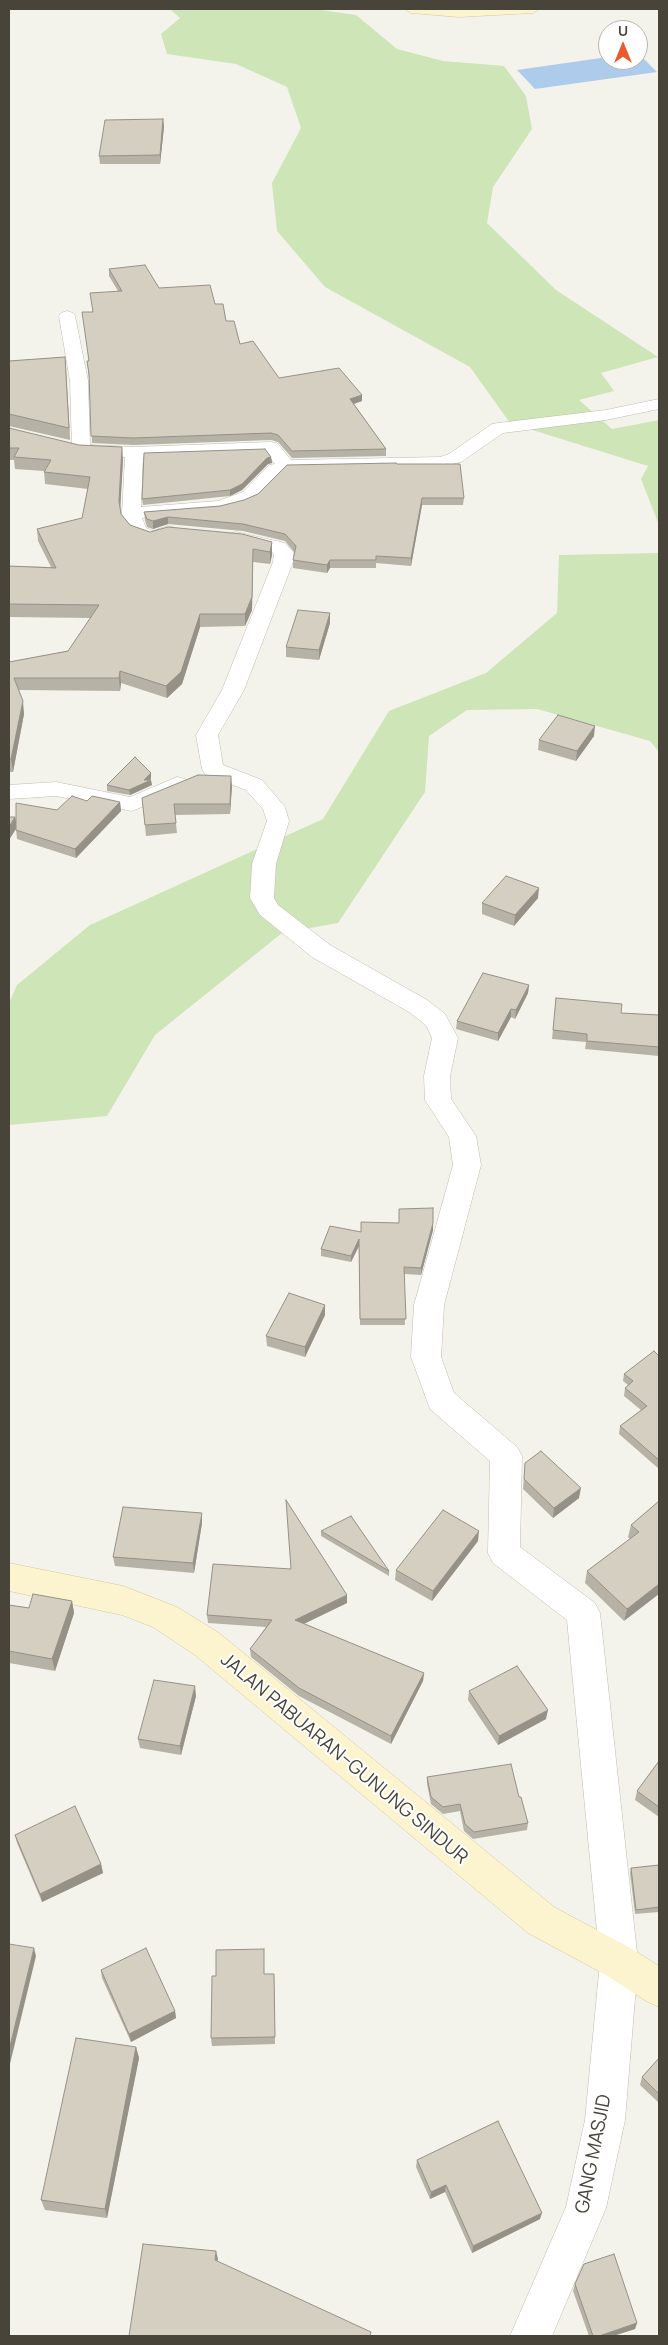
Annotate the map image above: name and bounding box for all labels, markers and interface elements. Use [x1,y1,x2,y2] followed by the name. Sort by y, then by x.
[598,20,648,70] north arrow
[618,21,628,40] text: U
[216,1649,472,1869] street label: JALAN PABUARAN–GUNUNG SINDUR
[571,2093,617,2215] street label: GANG MASJID

